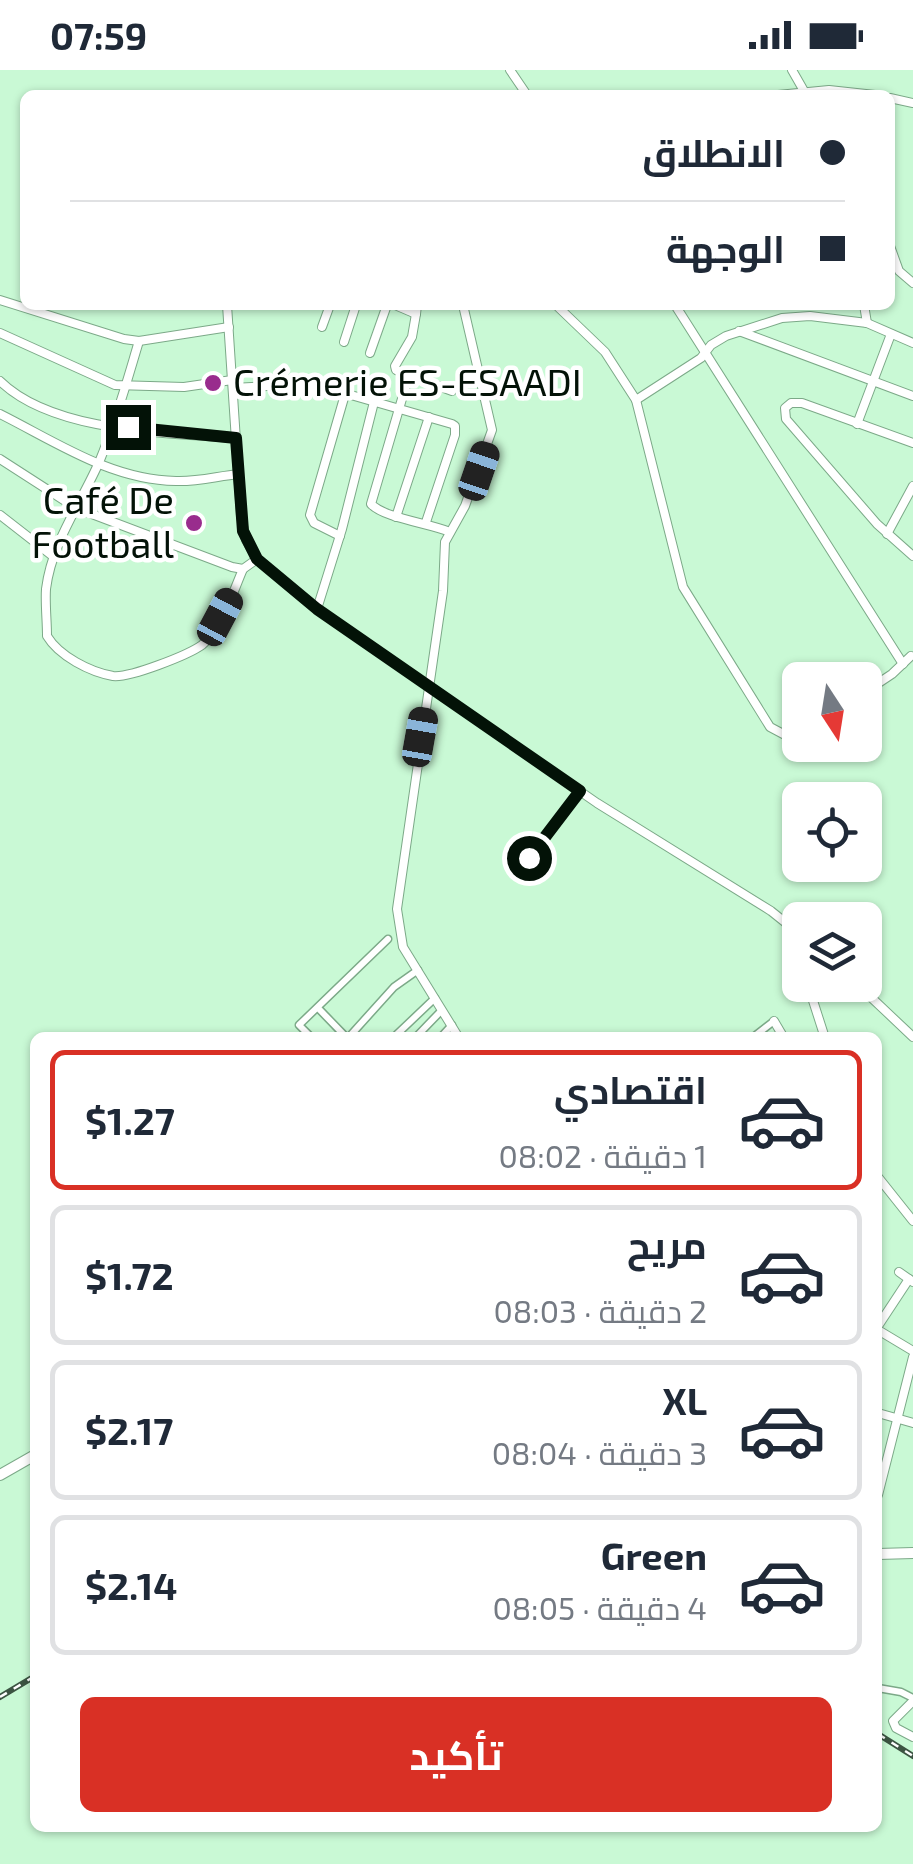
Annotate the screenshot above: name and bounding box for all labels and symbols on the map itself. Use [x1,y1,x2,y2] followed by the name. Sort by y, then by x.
[233,358,582,404] place label: Crémerie ES-ESAADI
[202,372,224,394] marker: Crémerie ES-ESAADI
[106,405,151,450] route end
[455,438,503,504] car
[31,476,174,566] place label: Café De Football
[183,512,205,534] marker: Café De Football
[193,583,247,651] car
[782,662,882,762] north arrow
[400,705,440,769] car
[507,836,552,881] route start

